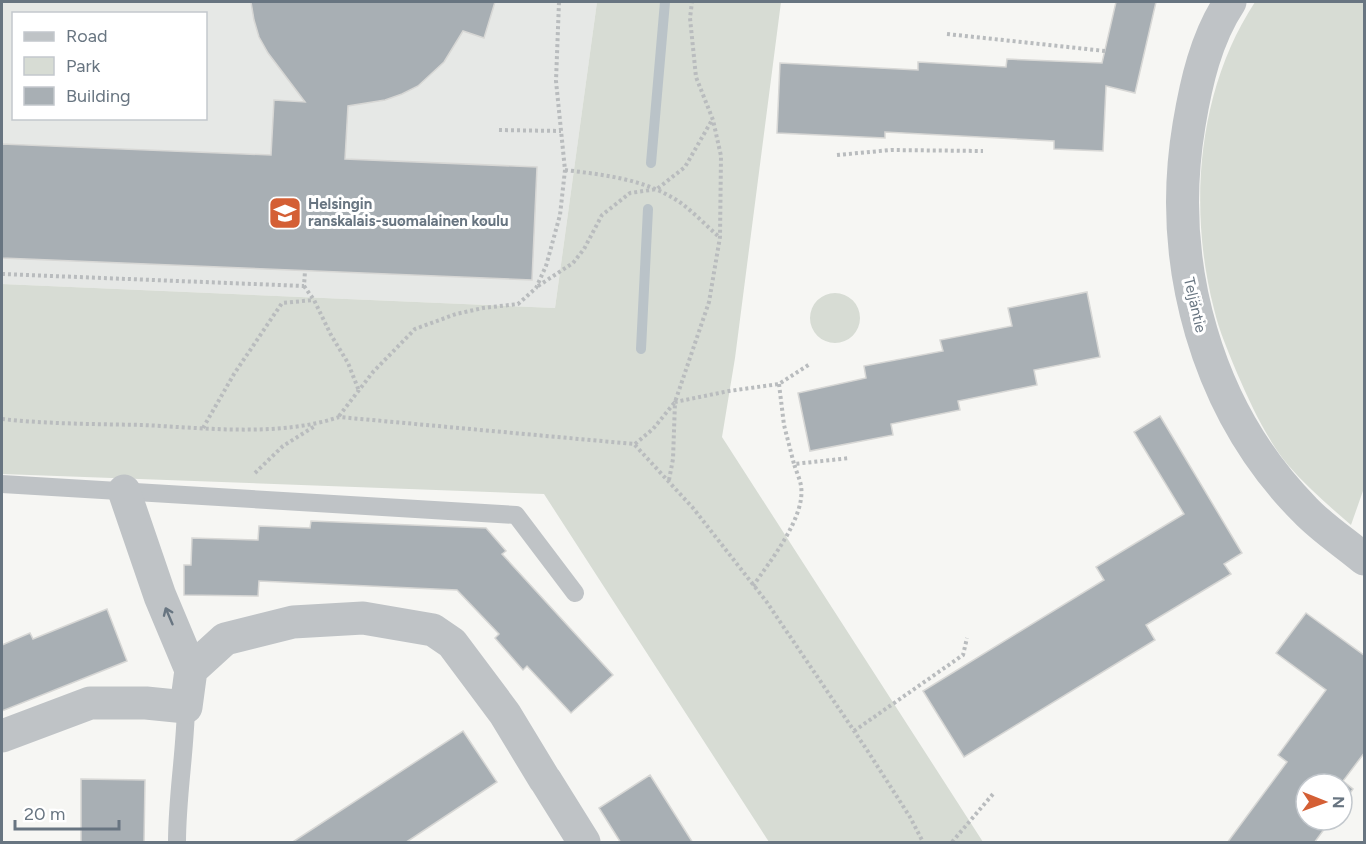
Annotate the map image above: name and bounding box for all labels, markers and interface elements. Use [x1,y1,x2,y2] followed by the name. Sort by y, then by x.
[12,12,207,120] legend
[66,25,107,47] text: Road
[66,55,101,77] text: Park
[66,85,131,107] text: Building
[267,195,303,231] school or university icon: Helsingin ranskalais-suomalainen koulu
[308,195,509,230] place label: Helsingin ranskalais-suomalainen koulu
[1180,276,1210,334] street label: Teljäntie
[163,608,174,626] one-way arrow
[1294,772,1354,832] north arrow
[15,793,118,831] scale bar
[1329,796,1348,809] text: N
[24,803,65,825] text: 20 m

